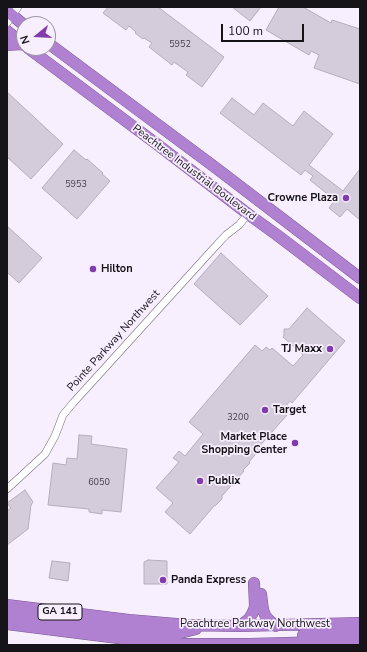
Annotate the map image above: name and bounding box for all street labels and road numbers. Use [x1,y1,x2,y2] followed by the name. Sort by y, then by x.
[130,122,258,224] street label: Peachtree Industrial Boulevard
[65,288,163,394] street label: Pointe Parkway Northwest
[38,604,82,620] road number: GA 141
[180,617,330,631] street label: Peachtree Parkway Northwest

